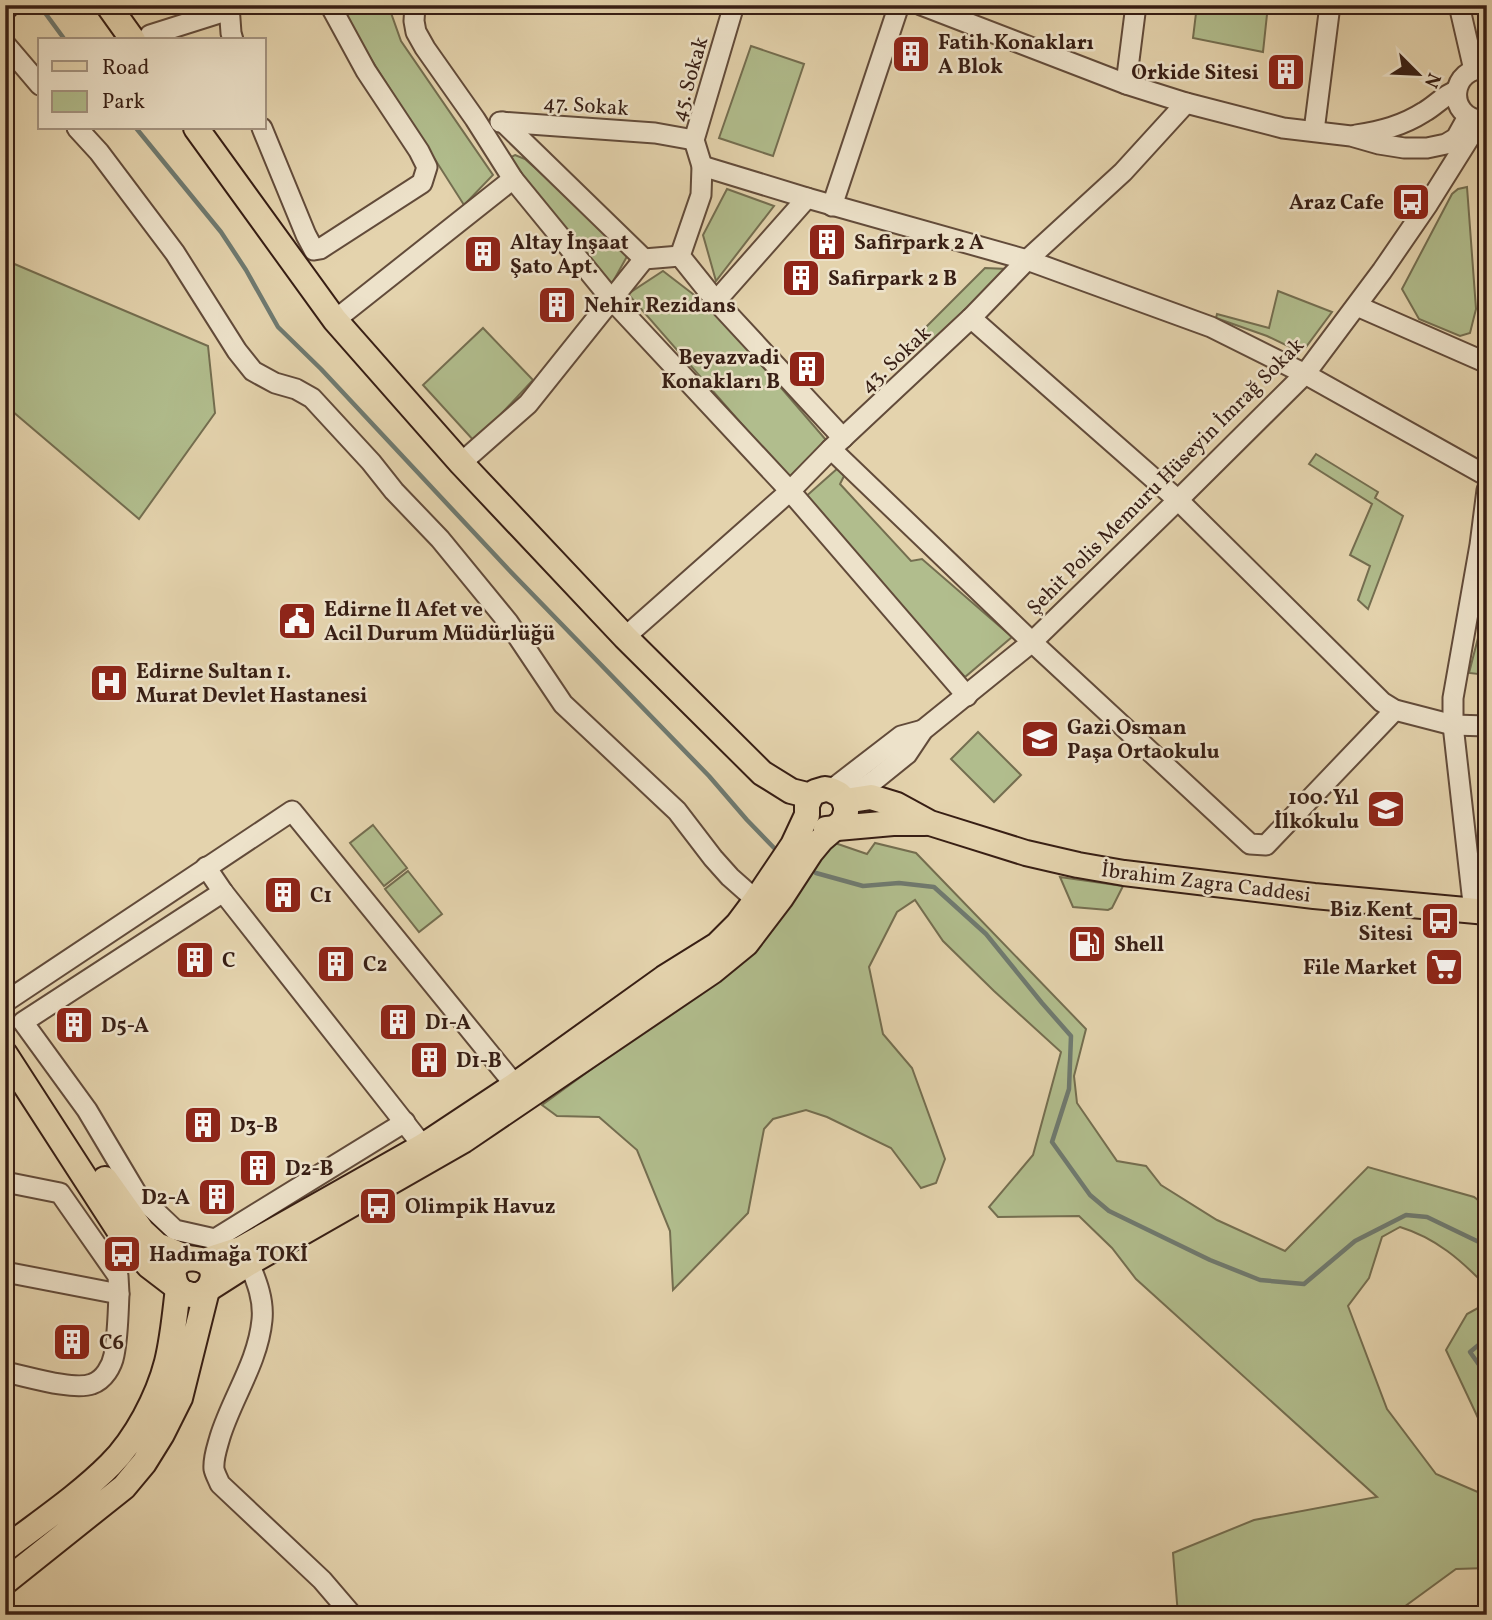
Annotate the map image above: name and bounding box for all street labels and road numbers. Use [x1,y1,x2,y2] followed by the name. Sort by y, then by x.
[665,33,717,125] street label: 45. Sokak
[542,89,630,124] street label: 47. Sokak
[854,319,938,401] street label: 43. Sokak
[1021,331,1312,622] street label: Şehit Polis Memuru Hüseyin İmrağ Sokak
[1099,856,1312,911] street label: İbrahim Zagra Caddesi

